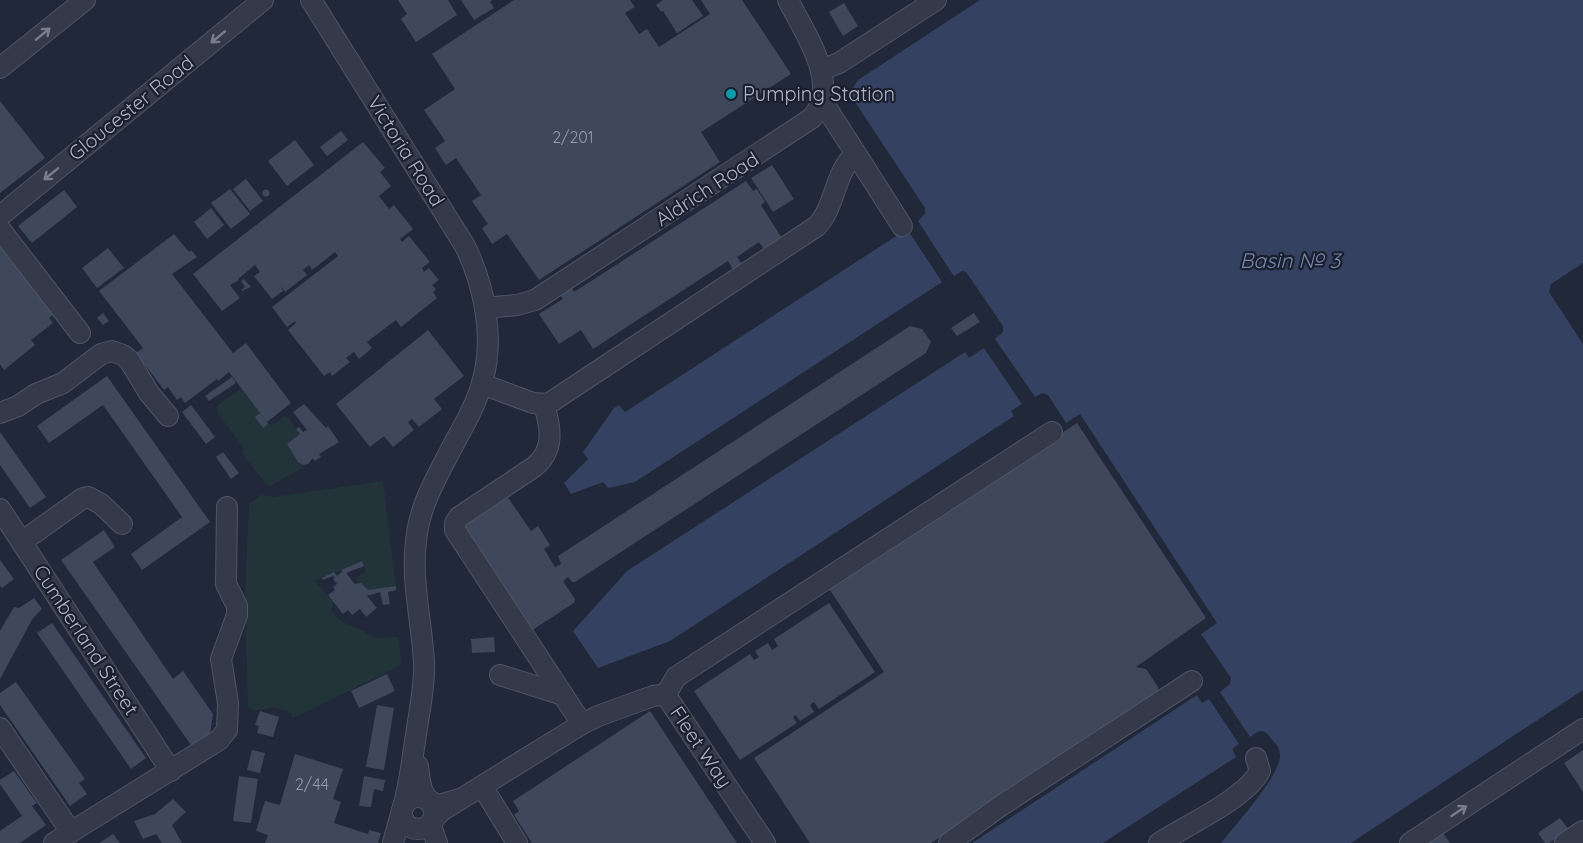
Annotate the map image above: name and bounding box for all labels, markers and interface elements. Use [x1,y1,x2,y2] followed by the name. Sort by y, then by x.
[34,27,50,40] one-way arrow
[211,30,226,44] one-way arrow
[63,50,198,166] street label: Gloucester Road
[743,81,895,106] place label: Pumping Station
[724,87,738,101] marker: Pumping Station
[362,91,450,211] street label: Victoria Road
[552,127,594,147] house number: 2/201
[650,146,763,231] street label: Aldrich Road
[43,167,59,180] one-way arrow
[1240,247,1342,273] water label: Basin № 3
[28,560,144,720] street label: Cumberland Street
[665,701,738,792] street label: Fleet Way
[295,774,329,794] house number: 2/44
[1450,804,1467,816] one-way arrow

